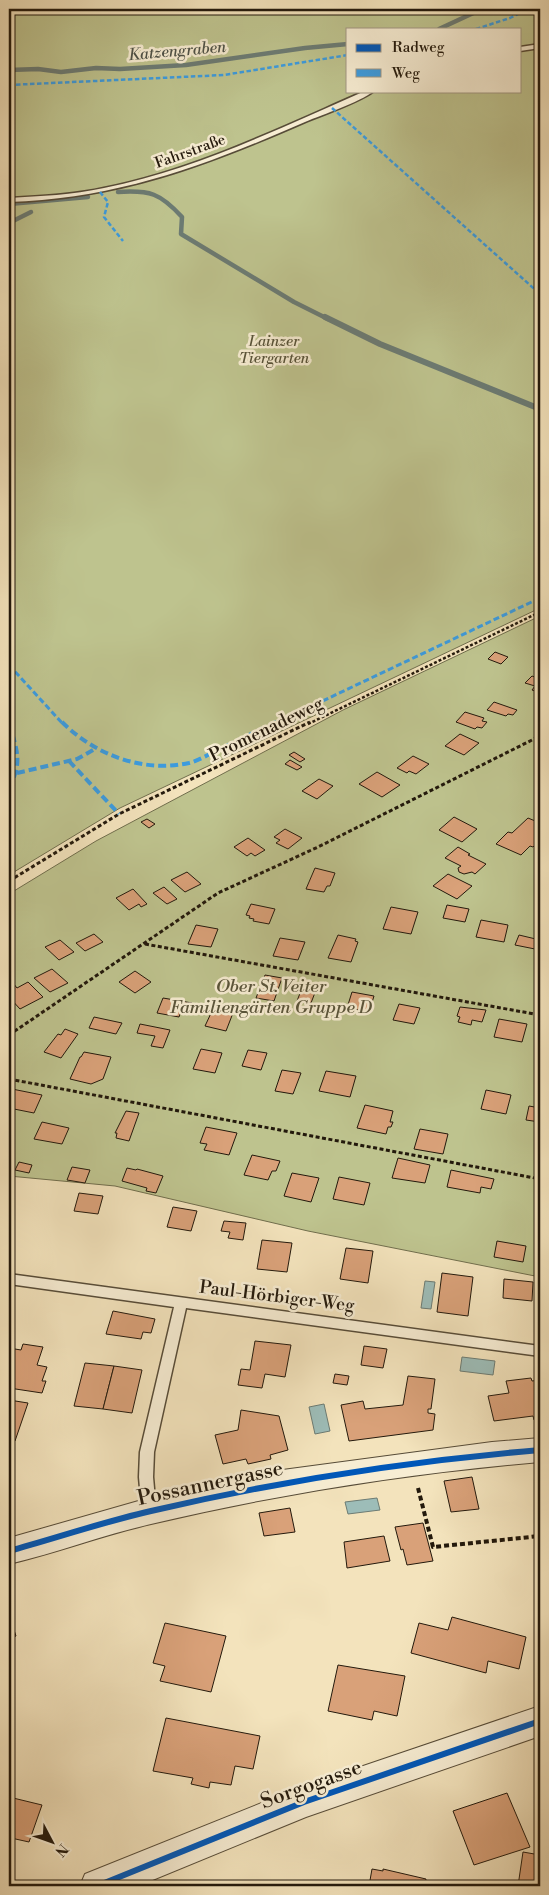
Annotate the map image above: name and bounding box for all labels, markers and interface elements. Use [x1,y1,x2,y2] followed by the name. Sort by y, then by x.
[346,28,522,92] legend
[127,37,228,65] water label: Katzengraben
[392,38,445,57] text: Radweg
[391,64,420,83] text: Weg
[152,130,228,173] street label: Fahrstraße
[239,332,310,368] park label: Lainzer Tiergarten
[205,691,328,767] street label: Promenadeweg
[170,975,373,1019] park label: Ober St. Veiter Familiengärten Gruppe D
[198,1276,357,1318] street label: Paul-Hörbiger-Weg
[135,1456,286,1512] street label: Possannergasse
[257,1755,366,1815] street label: Sorgogasse
[28,1818,78,1868] north arrow
[51,1840,71,1860] text: N

